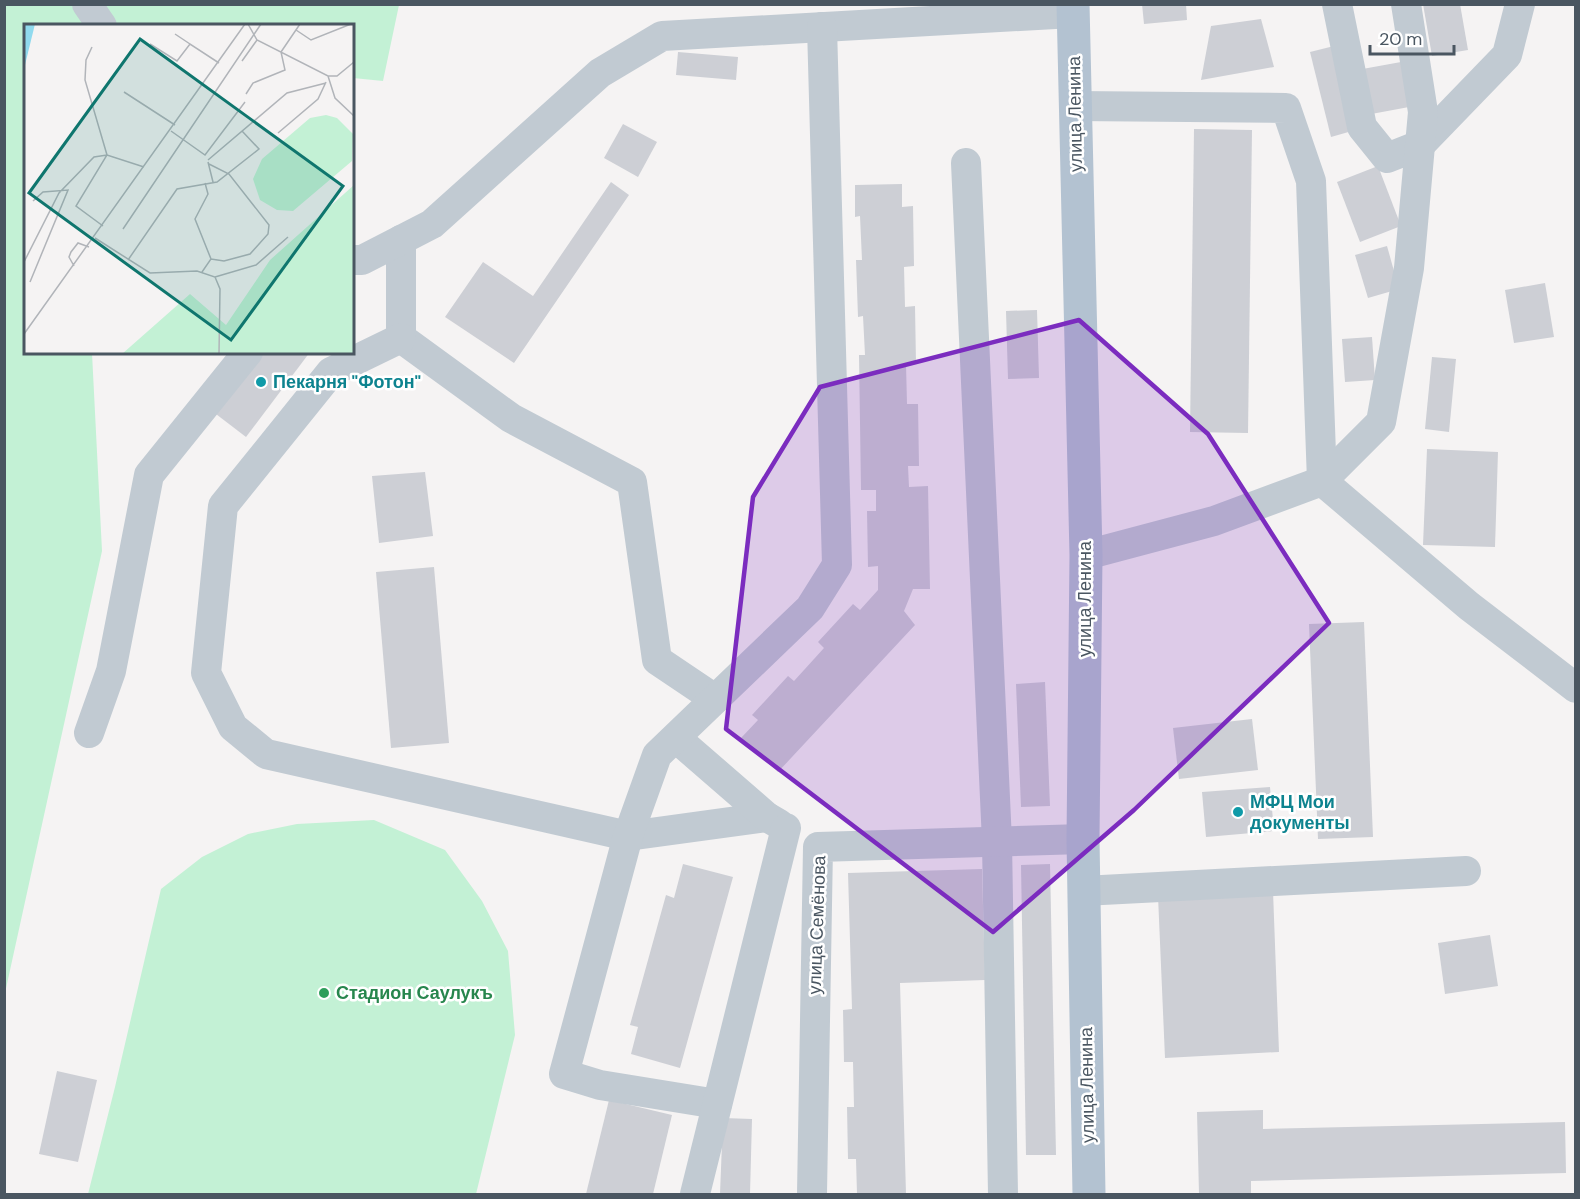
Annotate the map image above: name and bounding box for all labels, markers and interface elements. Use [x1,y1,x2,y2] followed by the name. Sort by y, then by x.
[1370,18,1454,56] scale bar
[24,24,354,354] inset map
[1379,27,1422,51] text: 20 m
[1062,55,1088,172] street label: улица Ленина
[273,370,421,394] place label: Пекарня "Фотон"
[254,375,268,389] marker: Пекарня "Фотон"
[1073,540,1097,657] street label: улица Ленина
[1250,790,1350,835] place label: МФЦ Мои документы
[1231,805,1245,819] marker: МФЦ Мои документы
[803,854,831,995] street label: улица Семёнова
[336,981,493,1005] place label: Стадион Саулукъ
[317,986,331,1000] marker: Стадион Саулукъ
[1074,1026,1100,1143] street label: улица Ленина

